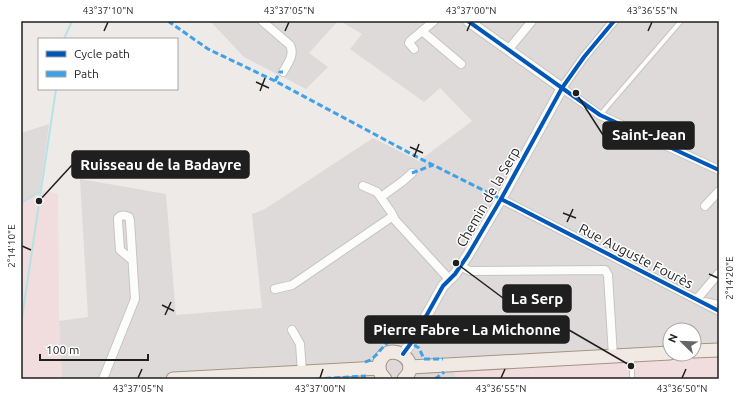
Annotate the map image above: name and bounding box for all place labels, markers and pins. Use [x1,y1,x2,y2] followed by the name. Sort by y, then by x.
[603,122,694,149] callout: Saint-Jean
[72,151,249,178] callout: Ruisseau de la Badayre
[503,285,571,312] callout: La Serp
[365,316,569,343] callout: Pierre Fabre - La Michonne

